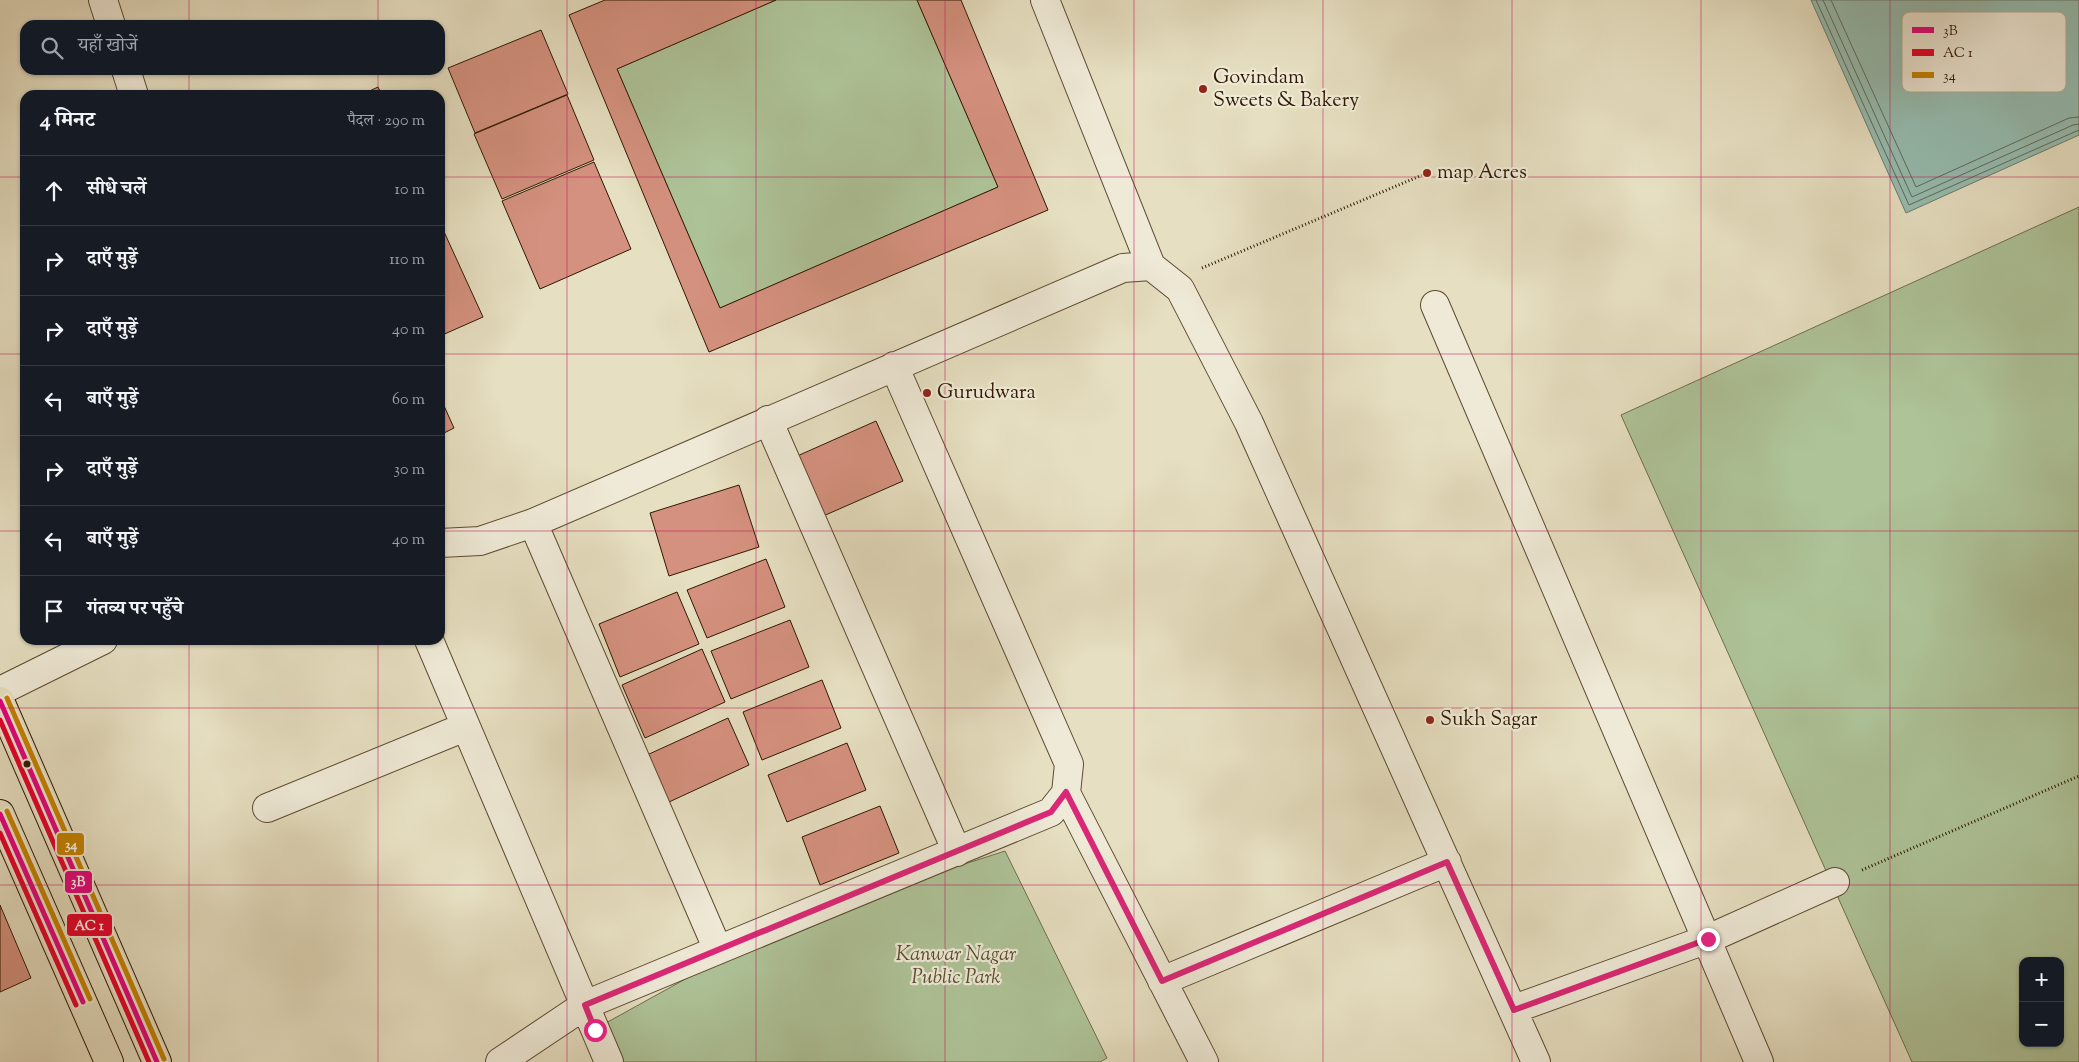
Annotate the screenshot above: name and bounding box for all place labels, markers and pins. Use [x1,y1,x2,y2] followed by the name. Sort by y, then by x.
[1213,64,1359,116] place label: Govindam Sweets & Bakery
[1197,83,1209,95] marker: Govindam Sweets & Bakery
[1437,159,1527,188] place label: map Acres
[1421,167,1433,179] marker: map Acres
[937,379,1036,408] place label: Gurudwara
[921,387,933,399] marker: Gurudwara
[1440,706,1538,735] place label: Sukh Sagar
[1424,714,1436,726] marker: Sukh Sagar
[22,759,32,769] unlabelled marker

